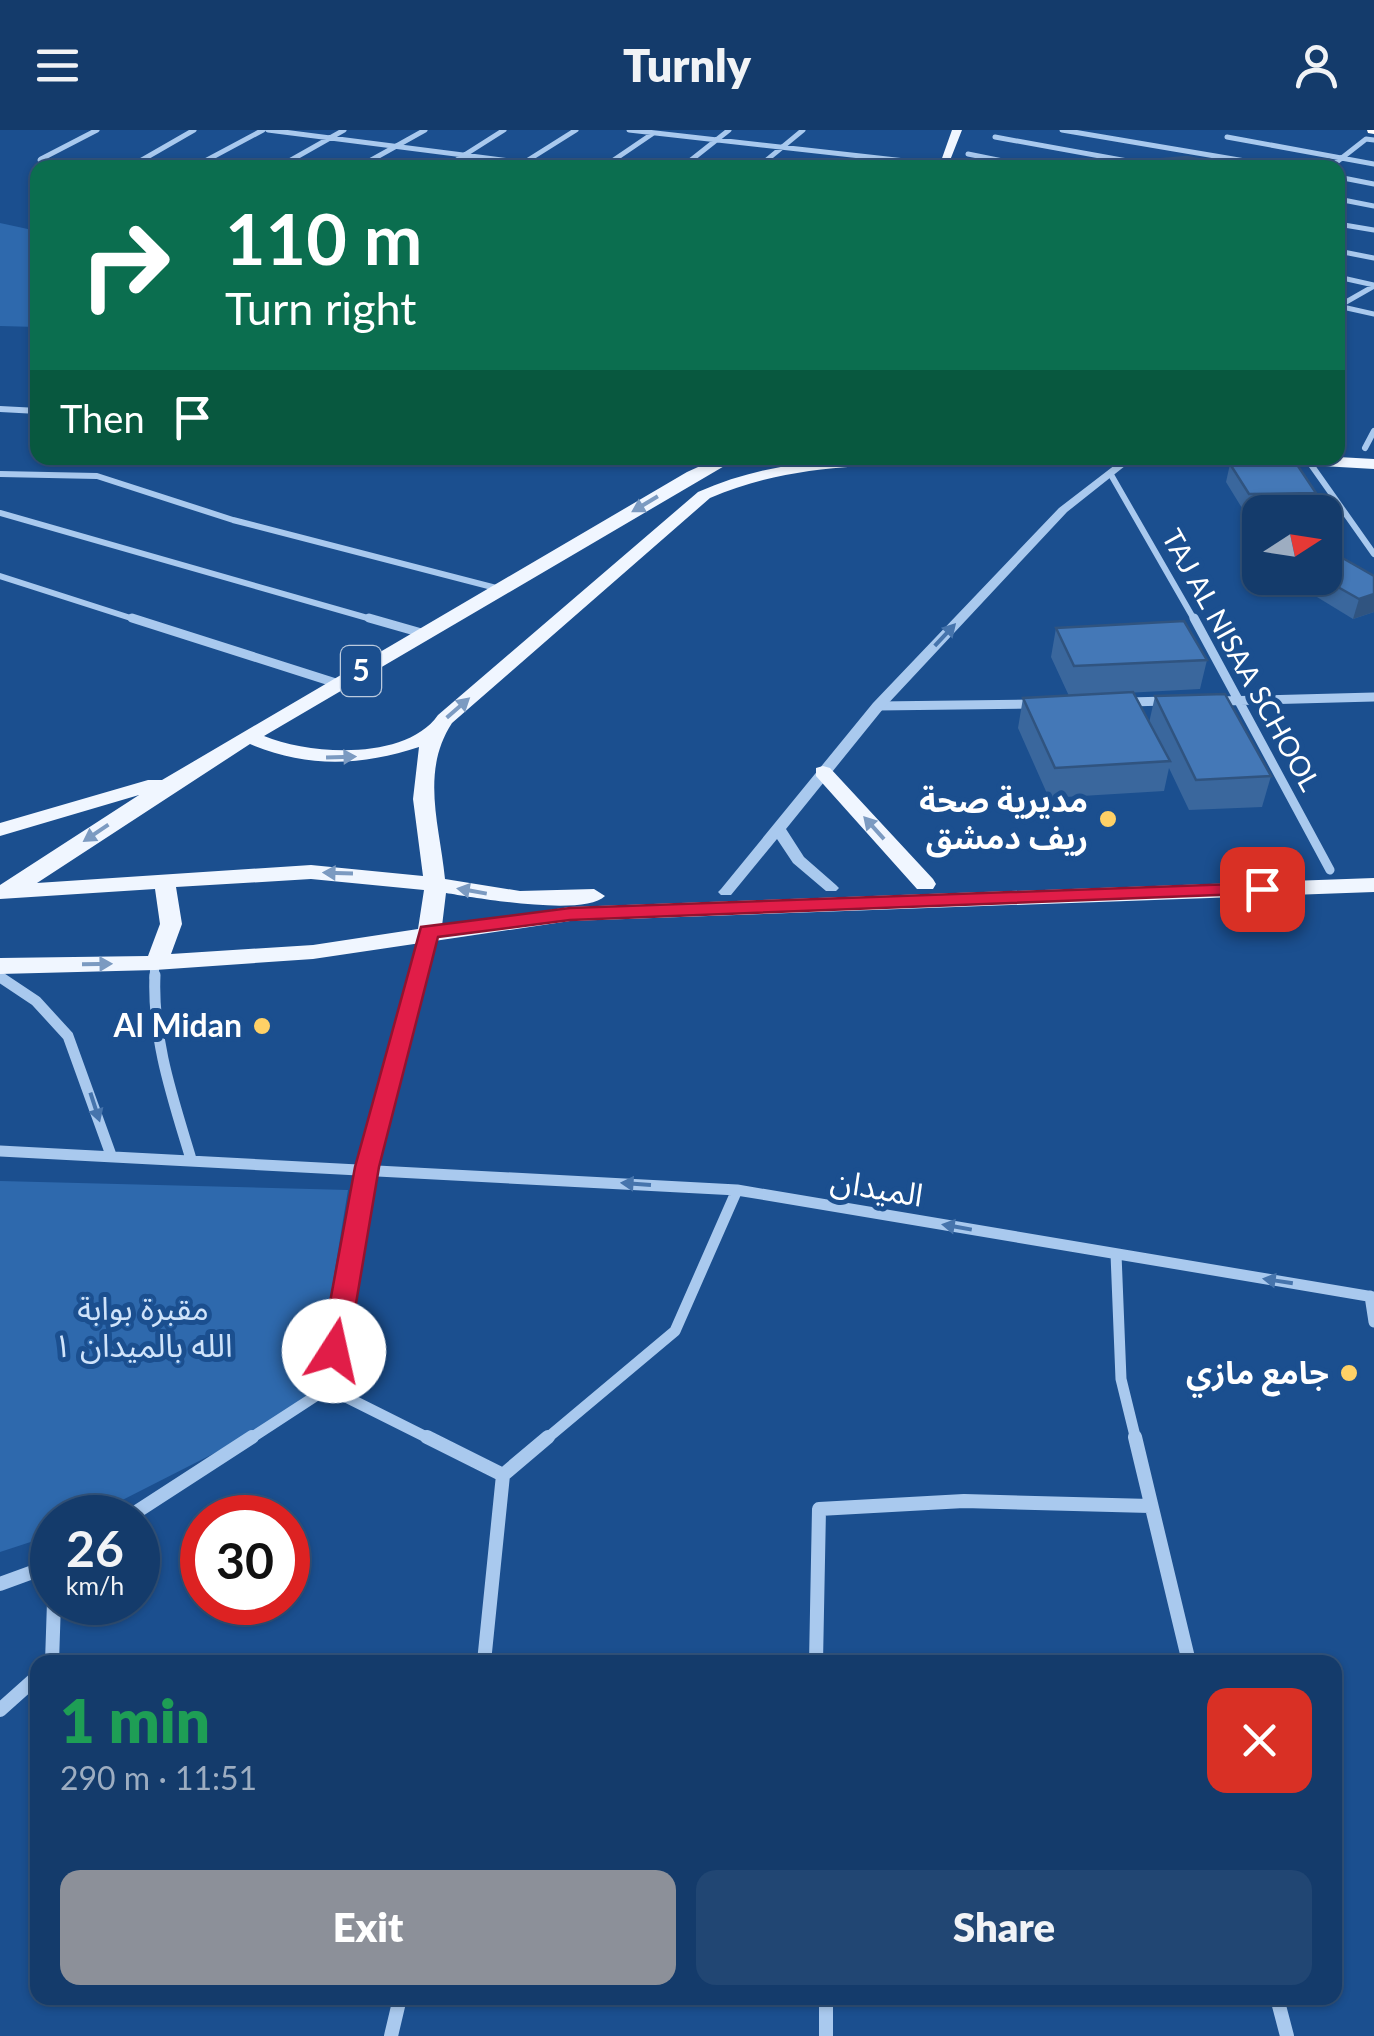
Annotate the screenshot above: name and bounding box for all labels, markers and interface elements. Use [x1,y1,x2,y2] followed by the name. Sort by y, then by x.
[30,38,85,93] icon: menu
[623,38,751,92] text: Turnly
[1289,38,1344,93] icon: person
[225,196,422,280] text: 110 m
[60,200,190,330] icon: right
[225,281,416,335] text: Turn right
[165,390,220,445] icon: arrive
[60,395,145,441] text: Then
[631,494,659,512] one-way arrow
[1242,495,1342,595] north arrow
[1242,495,1342,595] map controls
[1156,523,1328,796] street label: TAJ AL NISAA SCHOOL
[933,624,956,648] one-way arrow
[341,646,381,696] road number: 5
[445,697,470,719] one-way arrow
[325,748,357,764] one-way arrow
[919,780,1088,858] place label: مديرية صحة ريف دمشق
[1097,808,1119,830] marker: مديرية صحة ريف دمشق
[863,816,886,840] one-way arrow
[83,824,110,842] one-way arrow
[1220,847,1305,932] pin
[1235,862,1290,917] icon: arrive
[322,865,354,881] one-way arrow
[456,883,488,898] one-way arrow
[82,956,114,972] one-way arrow
[112,1005,242,1044] place label: Al Midan
[251,1015,273,1037] marker: Al Midan
[88,1092,103,1122] one-way arrow
[828,1159,926,1214] street label: الميدان
[619,1176,651,1192] one-way arrow
[941,1219,973,1234] one-way arrow
[1262,1273,1293,1288] one-way arrow
[53,1288,233,1364] park label: مقبرة بوابة الله بالميدان ١
[282,1299,386,1403] position arrow
[1186,1352,1329,1398] place label: جامع مازي
[1338,1362,1360,1384] marker: جامع مازي
[180,1495,310,1625] speed limit sign: 30
[66,1518,124,1578] text: 26
[66,1570,124,1600] text: km/h
[60,1684,210,1756] text: 1 min
[1207,1688,1312,1793] button: close
[60,1758,257,1797] text: 290 m · 11:51
[60,1870,676,1985] button: Exit
[696,1870,1312,1985] button: Share

